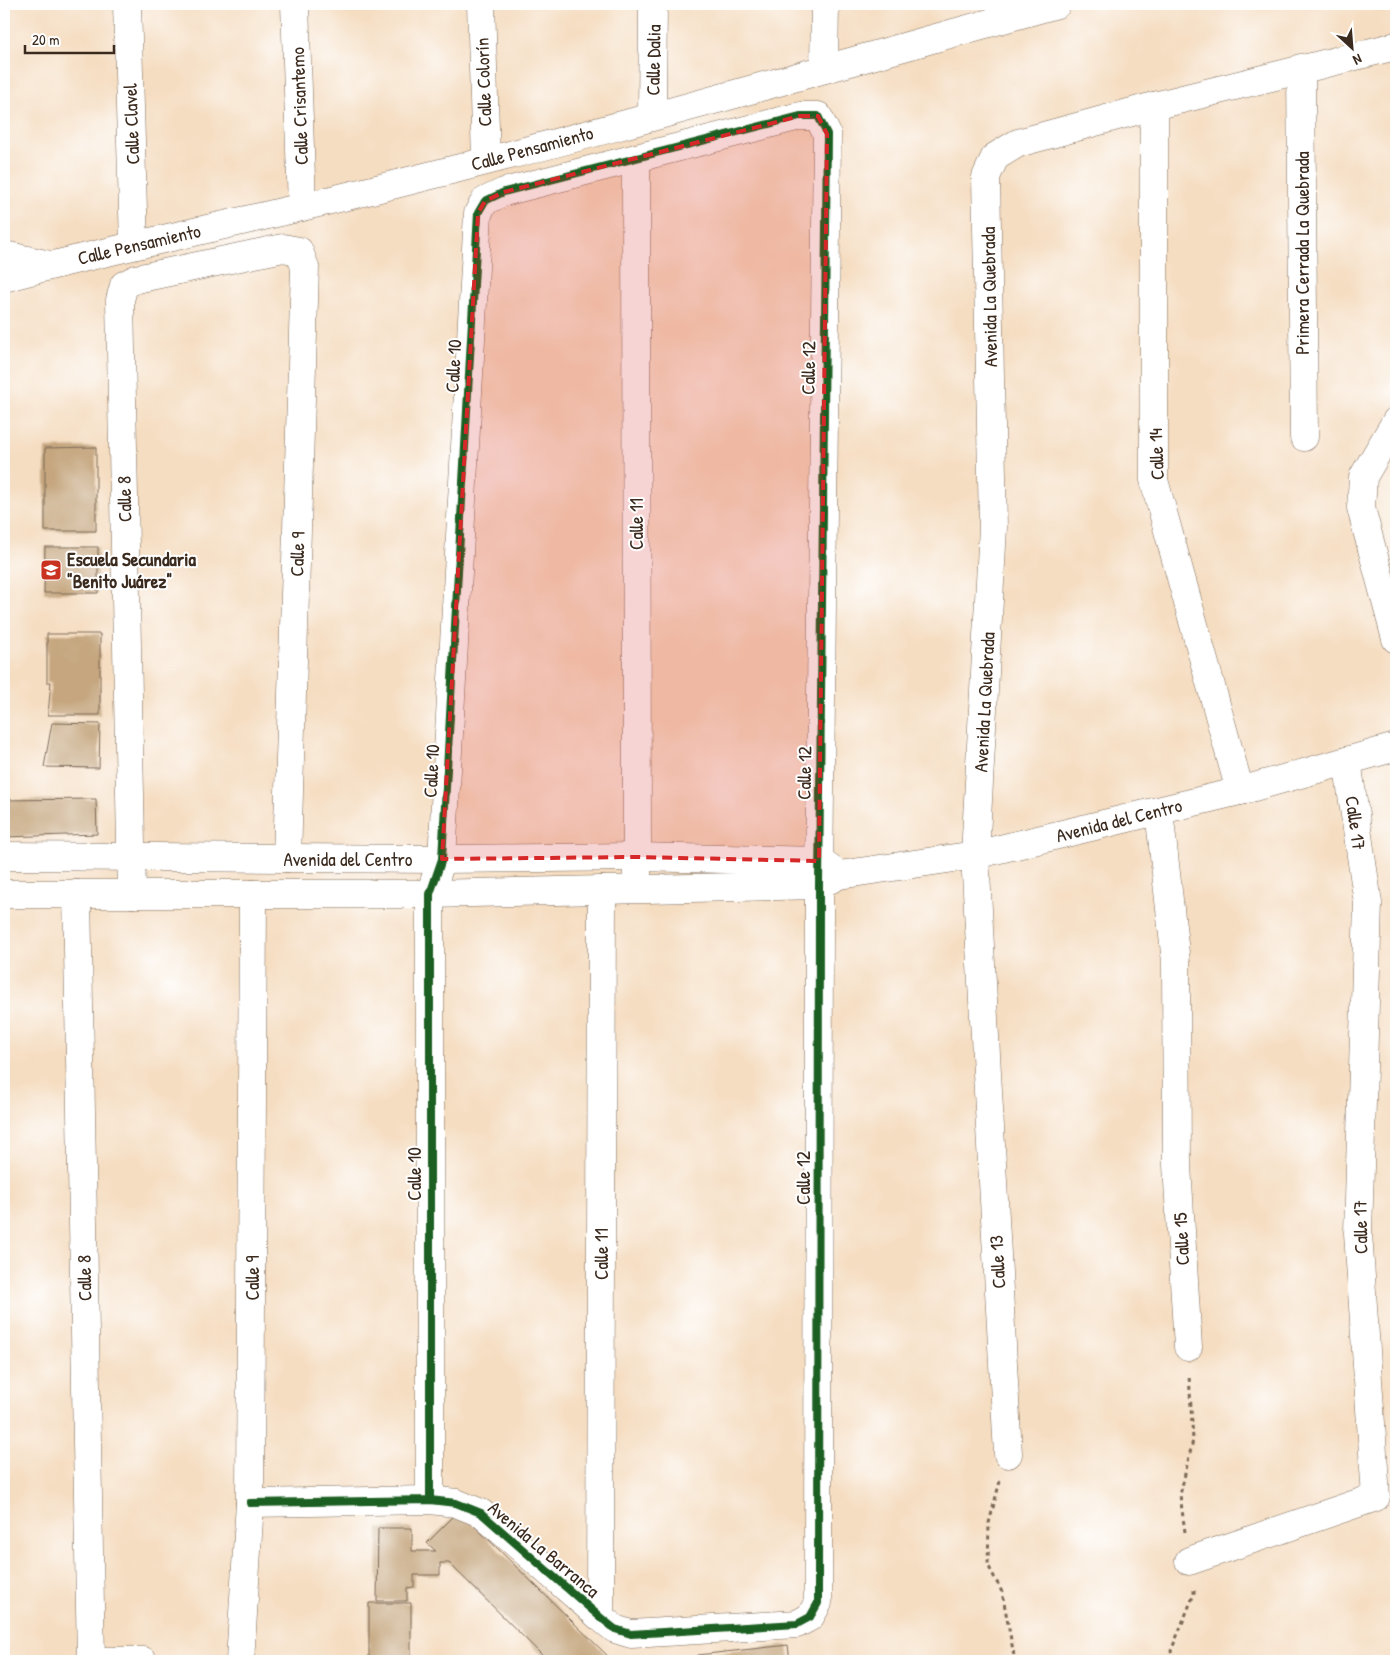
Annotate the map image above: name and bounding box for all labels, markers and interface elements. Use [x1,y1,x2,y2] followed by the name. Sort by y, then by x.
[25,22,114,54] scale bar
[1328,22,1378,72] north arrow
[639,24,667,96] street label: Calle Dalia
[32,29,59,50] text: 20 m
[468,37,498,127] street label: Calle Colorín
[284,46,314,165] street label: Calle Crisantemo
[1350,50,1365,71] text: N
[117,82,145,165] street label: Calle Clavel
[468,119,596,177] street label: Calle Pensamiento
[1289,151,1315,355] street label: Primera Cerrada La Quebrada
[75,217,203,271] street label: Calle Pensamiento
[975,226,1003,367] street label: Avenida La Quebrada
[439,339,467,393] street label: Calle 10
[795,341,821,395] street label: Calle 12
[1142,428,1170,480] street label: Calle 14
[111,476,137,522] street label: Calle 8
[623,498,649,550] street label: Calle 11
[283,531,311,577] street label: Calle 9
[67,546,196,594] place label: Escuela Secundaria "Benito Juárez"
[39,558,63,582] school or university icon: Escuela Secundaria "Benito Juárez"
[967,631,1001,773] street label: Avenida La Quebrada
[417,744,445,798] street label: Calle 10
[791,746,817,800] street label: Calle 12
[1053,792,1185,848] street label: Avenida del Centro
[1339,794,1373,852] street label: Calle 17
[284,846,413,872] street label: Avenida del Centro
[401,1147,427,1201] street label: Calle 10
[790,1151,816,1205] street label: Calle 12
[1347,1200,1373,1254] street label: Calle 17
[1167,1212,1195,1266] street label: Calle 15
[588,1228,614,1280] street label: Calle 11
[983,1235,1011,1289] street label: Calle 13
[71,1255,97,1301] street label: Calle 8
[239,1256,265,1300] street label: Calle 9
[483,1495,606,1604] street label: Avenida La Barranca

